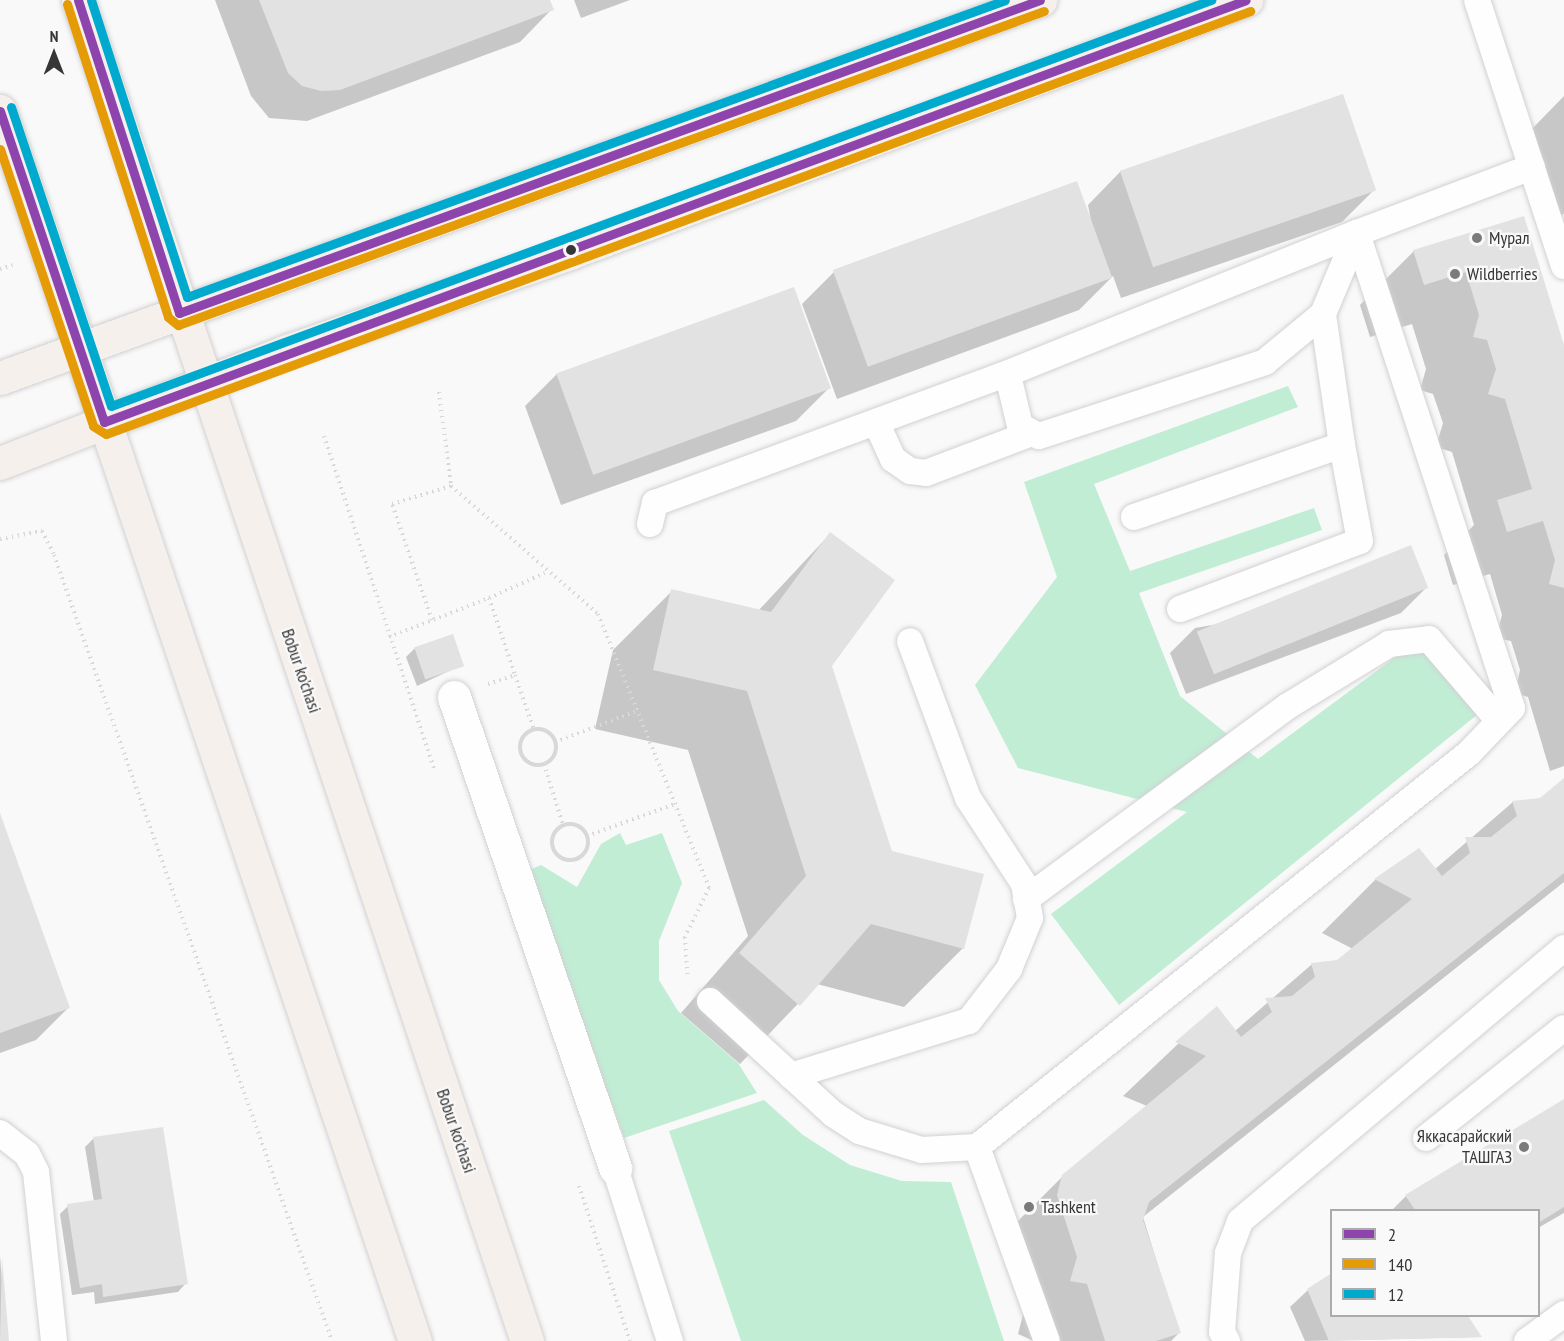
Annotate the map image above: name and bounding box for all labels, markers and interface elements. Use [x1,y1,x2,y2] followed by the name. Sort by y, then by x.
[24,24,84,84] north arrow
[50,26,58,46] text: N
[1489,227,1530,249] place label: Мурал
[1470,231,1484,245] marker: Мурал
[565,244,577,256] unlabelled marker
[1467,263,1538,285] place label: Wildberries
[1448,267,1462,281] marker: Wildberries
[277,626,325,716] street label: Bobur ko'chasi
[432,1086,480,1176] street label: Bobur ko'chasi
[1417,1126,1512,1168] place label: Яккасарайский ТАШГАЗ
[1517,1140,1531,1154] marker: Яккасарайский ТАШГАЗ
[1041,1196,1096,1218] place label: Tashkent
[1022,1200,1036,1214] marker: Tashkent
[1330,1209,1540,1317] legend
[1388,1223,1396,1246] text: 2
[1388,1253,1412,1276] text: 140
[1388,1283,1404,1306] text: 12

